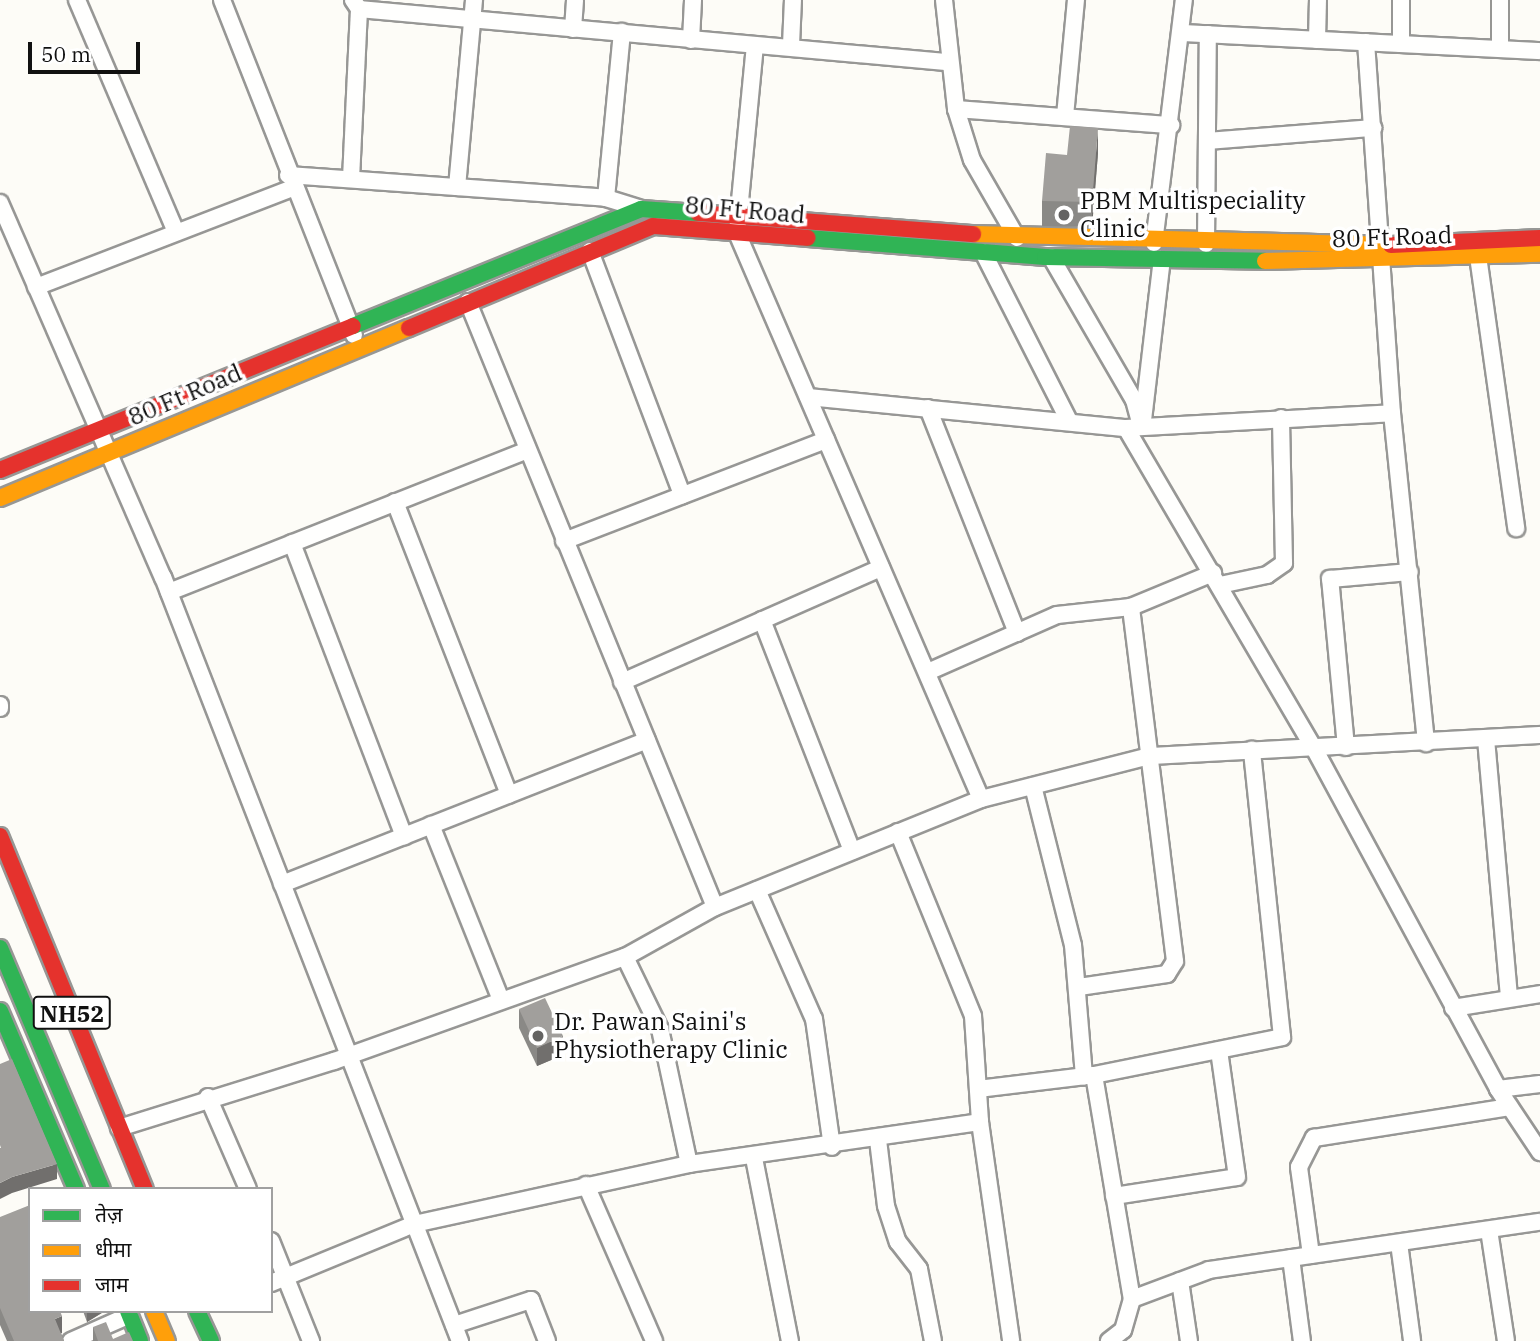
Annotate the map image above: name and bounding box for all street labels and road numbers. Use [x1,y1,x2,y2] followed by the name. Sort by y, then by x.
[684,190,806,230] street label: 80 Ft Road
[1331,221,1453,253] street label: 80 Ft Road
[124,358,246,432] street label: 80 Ft Road
[32,994,112,1032] road number: NH52

